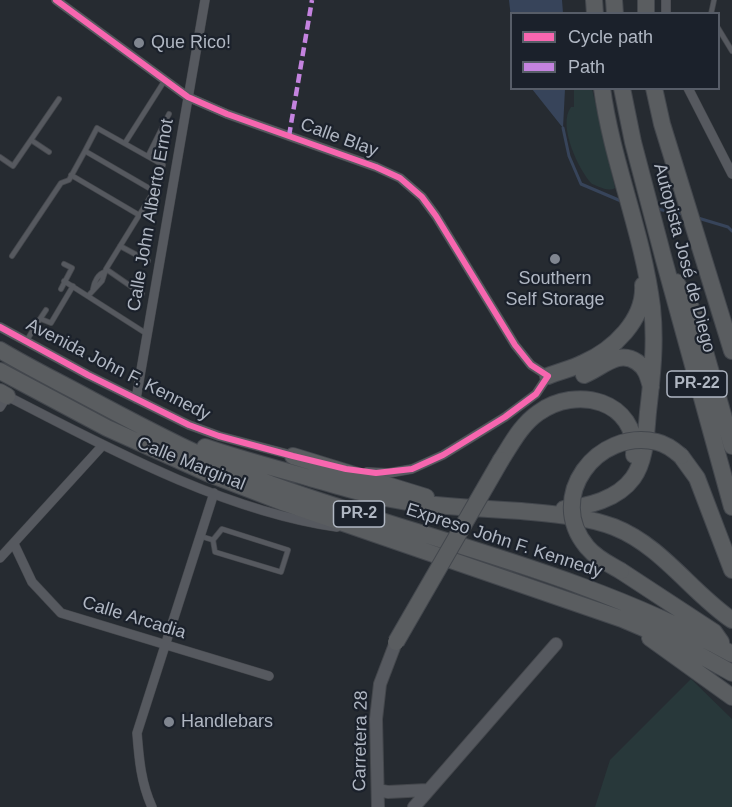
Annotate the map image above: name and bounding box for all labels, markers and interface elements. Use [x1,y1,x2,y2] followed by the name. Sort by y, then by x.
[510,12,720,90] legend
[568,27,653,47] text: Cycle path
[151,32,231,54] place label: Que Rico!
[132,36,146,50] marker: Que Rico!
[568,57,605,77] text: Path
[297,114,381,162] street label: Calle Blay
[123,117,179,313] street label: Calle John Alberto Ernot
[648,161,720,355] street label: Autopista José de Diego
[548,252,562,266] marker: Southern Self Storage
[505,268,605,310] place label: Southern Self Storage
[22,314,214,426] street label: Avenida John F. Kennedy
[667,371,727,397] road number: PR-22
[134,432,248,496] street label: Calle Marginal
[403,499,605,583] street label: Expreso John F. Kennedy
[334,501,385,527] road number: PR-2
[80,592,188,644] street label: Calle Arcadia
[349,690,373,792] street label: Carretera 28
[181,711,273,733] place label: Handlebars
[162,715,176,729] marker: Handlebars

